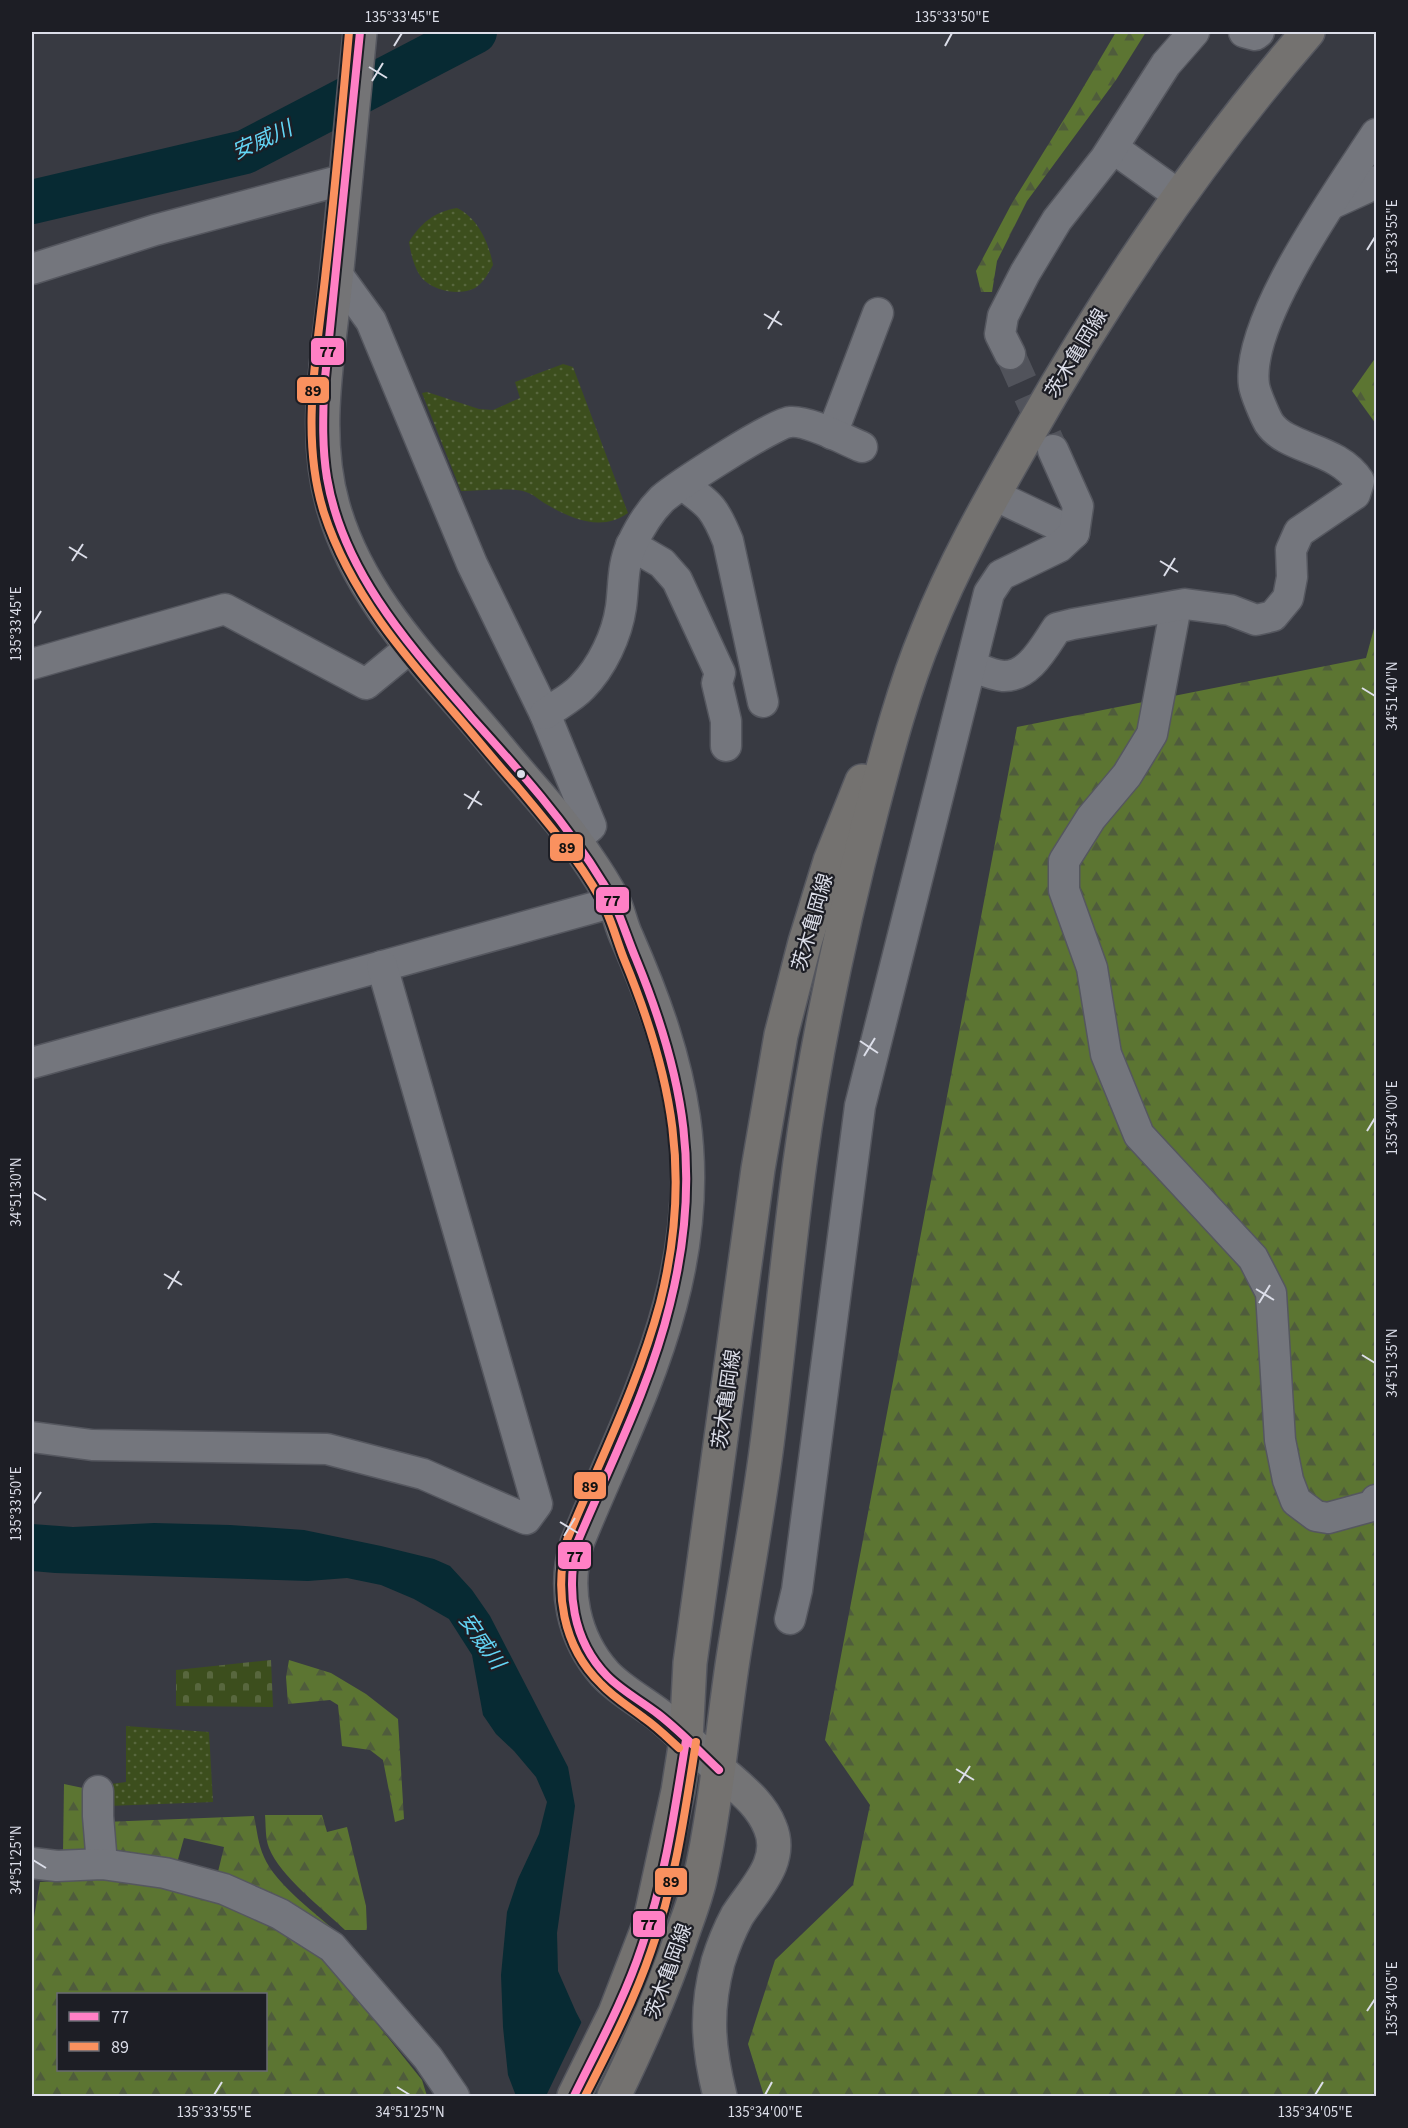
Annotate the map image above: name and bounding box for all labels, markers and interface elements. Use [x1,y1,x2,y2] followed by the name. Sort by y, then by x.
[364,7,440,28] text: 135°33'45"E
[914,7,990,28] text: 135°33'50"E
[227,113,299,167] water label: 安威川
[1382,199,1403,275] text: 135°33'55"E
[1039,303,1115,404] street label: 茨木亀岡線
[310,337,345,366] line badge: 77
[320,341,336,363] text: 77
[296,376,330,404] line badge: 89
[305,380,321,402] text: 89
[6,586,27,662] text: 135°33'45"E
[1382,661,1403,731] text: 34°51'40"N
[515,768,527,780] unlabelled marker
[549,833,584,862] line badge: 89
[559,837,575,859] text: 89
[786,870,840,974] street label: 茨木亀岡線
[595,886,630,914] line badge: 77
[604,890,620,912] text: 77
[1382,1080,1403,1156] text: 135°34'00"E
[6,1157,27,1227] text: 34°51'30"N
[1382,1328,1403,1398] text: 34°51'35"N
[706,1348,748,1451] street label: 茨木亀岡線
[6,1466,27,1542] text: 135°33'50"E
[573,1471,607,1500] line badge: 89
[582,1476,598,1498] text: 89
[557,1541,592,1570] line badge: 77
[567,1546,583,1568] text: 77
[452,1607,514,1677] water label: 安威川
[6,1825,27,1895] text: 34°51'25"N
[654,1867,688,1896] line badge: 89
[663,1871,679,1893] text: 89
[632,1910,666,1938] line badge: 77
[641,1914,657,1936] text: 77
[639,1920,699,2023] street label: 茨木亀岡線
[1382,1961,1403,2037] text: 135°34'05"E
[57,1993,267,2071] legend
[111,2005,129,2030] text: 77
[111,2035,129,2060] text: 89
[176,2102,252,2123] text: 135°33'55"E
[375,2102,445,2123] text: 34°51'25"N
[727,2102,803,2123] text: 135°34'00"E
[1277,2102,1353,2123] text: 135°34'05"E

